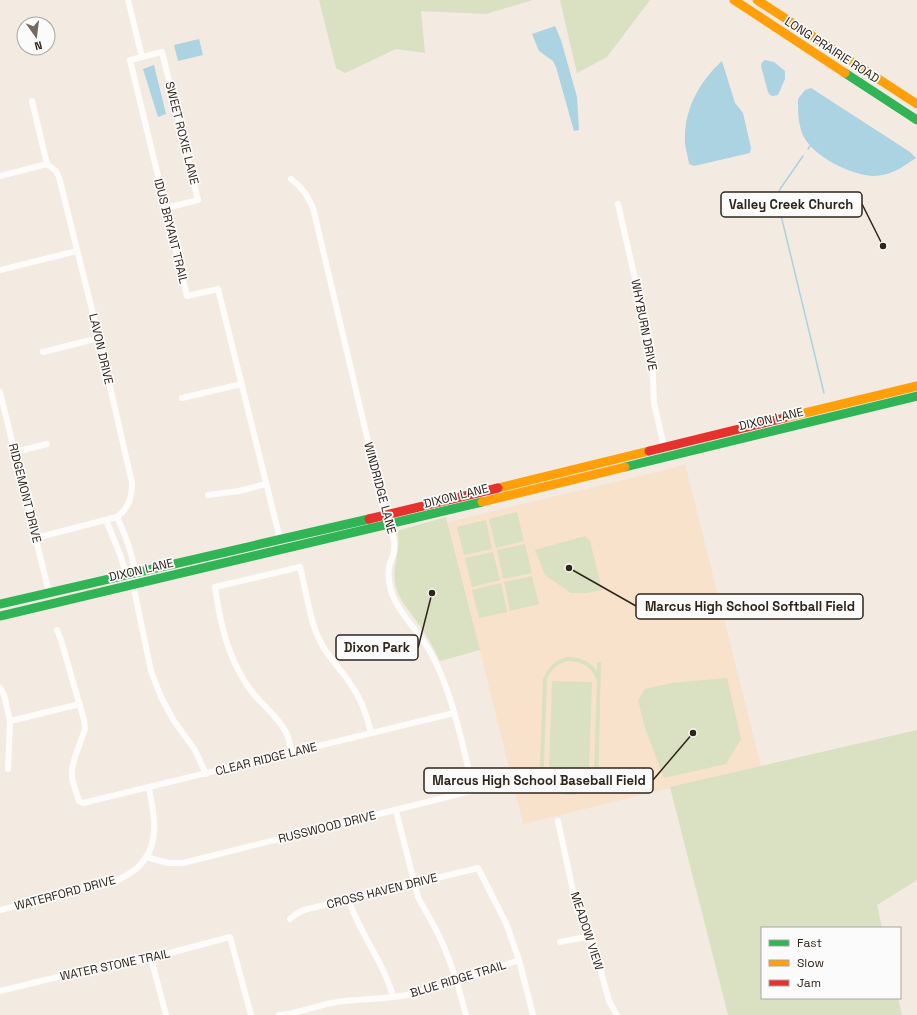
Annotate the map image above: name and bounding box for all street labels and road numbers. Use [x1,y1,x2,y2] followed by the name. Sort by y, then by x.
[782,13,882,87] street label: LONG PRAIRIE ROAD
[161,80,203,186] street label: SWEET ROXIE LANE
[150,177,192,286] street label: IDUS BRYANT TRAIL
[627,278,661,372] street label: WHYBURN DRIVE
[85,312,117,386] street label: LAVON DRIVE
[737,404,805,434] street label: DIXON LANE
[360,440,400,536] street label: WINDRIDGE LANE
[5,442,45,545] street label: RIDGEMONT DRIVE
[422,480,490,512] street label: DIXON LANE
[107,555,175,585] street label: DIXON LANE
[213,739,319,779] street label: CLEAR RIDGE LANE
[276,807,378,847] street label: RUSSWOOD DRIVE
[325,869,439,913] street label: CROSS HAVEN DRIVE
[13,872,117,914] street label: WATERFORD DRIVE
[567,890,607,973] street label: MEADOW VIEW
[58,945,172,984] street label: WATER STONE TRAIL
[408,957,508,1001] street label: BLUE RIDGE TRAIL

